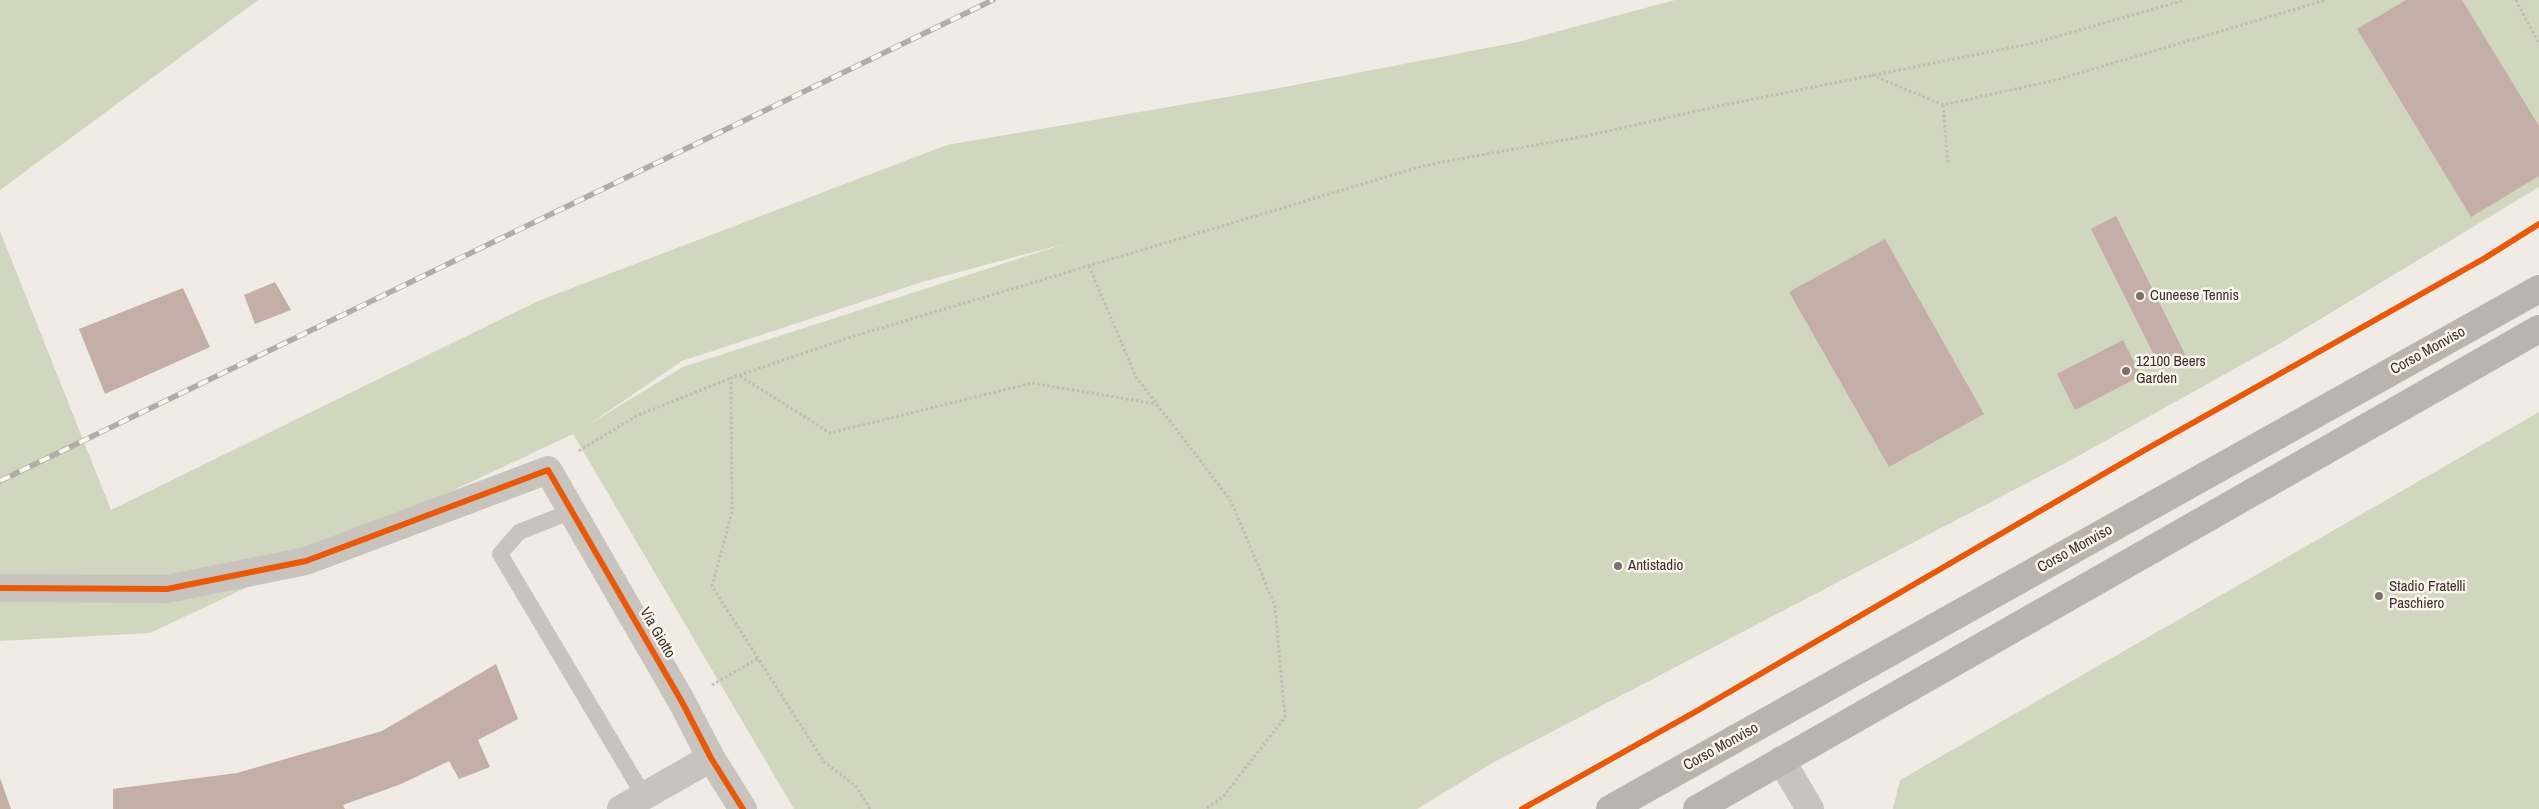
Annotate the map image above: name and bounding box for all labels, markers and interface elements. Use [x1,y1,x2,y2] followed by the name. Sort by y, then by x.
[2150,287,2239,305] place label: Cuneese Tennis
[2134,290,2146,302] marker: Cuneese Tennis
[2387,323,2469,379] street label: Corso Monviso
[2136,353,2206,388] place label: 12100 Beers Garden
[2120,365,2132,377] marker: 12100 Beers Garden
[2034,521,2116,577] street label: Corso Monviso
[1628,557,1683,575] place label: Antistadio
[1612,560,1624,572] marker: Antistadio
[2389,578,2466,613] place label: Stadio Fratelli Paschiero
[2373,590,2385,602] marker: Stadio Fratelli Paschiero
[635,605,679,661] street label: Via Giotto
[1680,719,1762,775] street label: Corso Monviso

